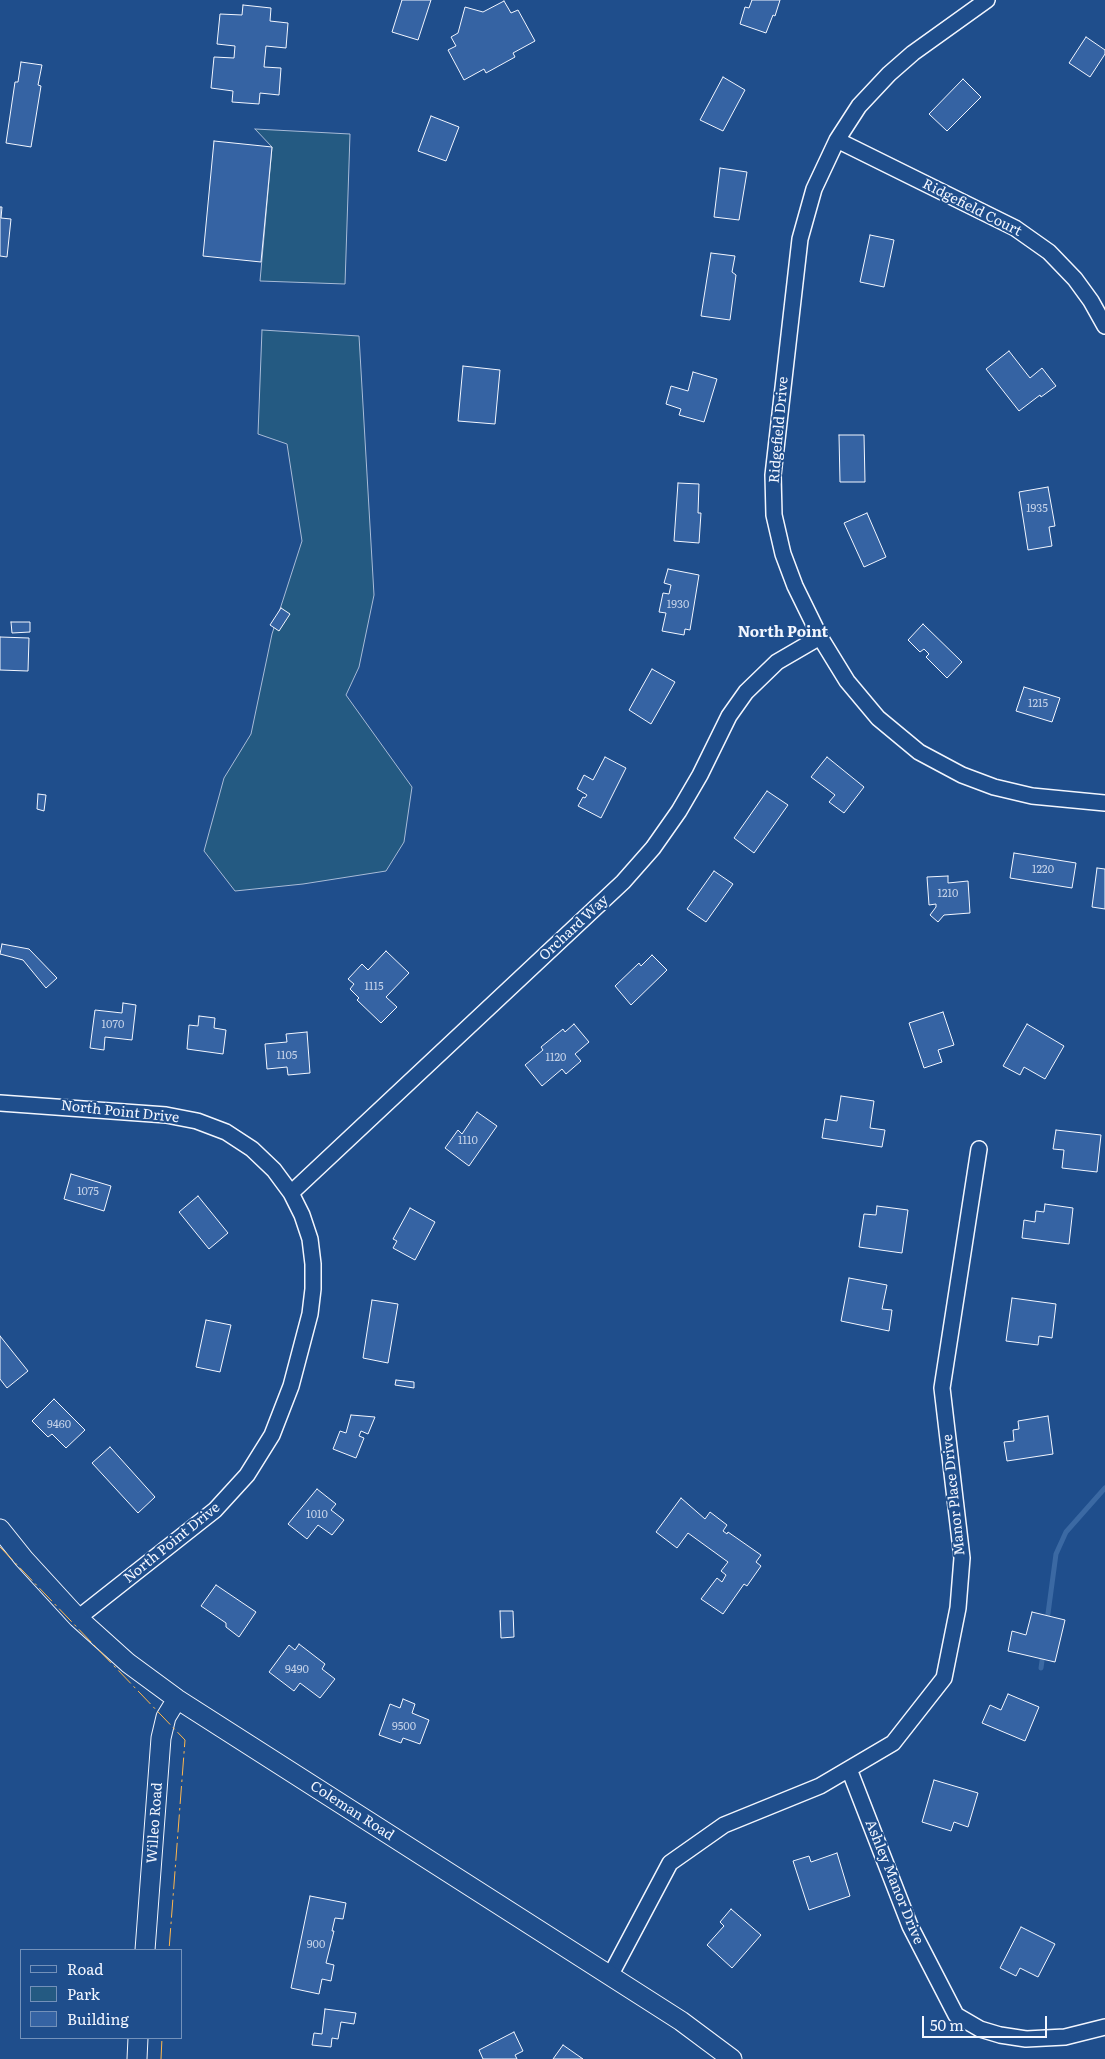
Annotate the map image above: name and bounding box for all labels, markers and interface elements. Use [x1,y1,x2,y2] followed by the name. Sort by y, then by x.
[920,176,1024,240] street label: Ridgefield Court
[766,376,792,484] street label: Ridgefield Drive
[1026,502,1048,516] house number: 1935
[667,598,689,612] house number: 1930
[738,624,828,642] district label: North Point
[1028,697,1048,711] house number: 1215
[1032,863,1054,877] house number: 1220
[938,887,958,901] house number: 1210
[536,892,612,964] street label: Orchard Way
[364,980,384,994] house number: 1115
[102,1018,124,1032] house number: 1070
[277,1049,297,1063] house number: 1105
[546,1051,566,1065] house number: 1120
[60,1097,180,1127] street label: North Point Drive
[458,1134,478,1148] house number: 1110
[77,1185,99,1199] house number: 1075
[47,1418,71,1432] house number: 9460
[939,1433,969,1557] street label: Manor Place Drive
[121,1499,223,1587] street label: North Point Drive
[306,1508,328,1522] house number: 1010
[285,1663,309,1677] house number: 9490
[392,1720,416,1734] house number: 9500
[307,1778,397,1844] street label: Coleman Road
[144,1782,166,1864] street label: Willeo Road
[861,1817,927,1947] street label: Ashley Manor Drive
[307,1938,325,1952] house number: 900
[20,1949,182,2039] legend
[67,1957,103,1980] text: Road
[67,1982,100,2005] text: Park
[925,2006,1050,2038] scale bar
[67,2007,129,2030] text: Building
[930,2013,964,2036] text: 50 m

